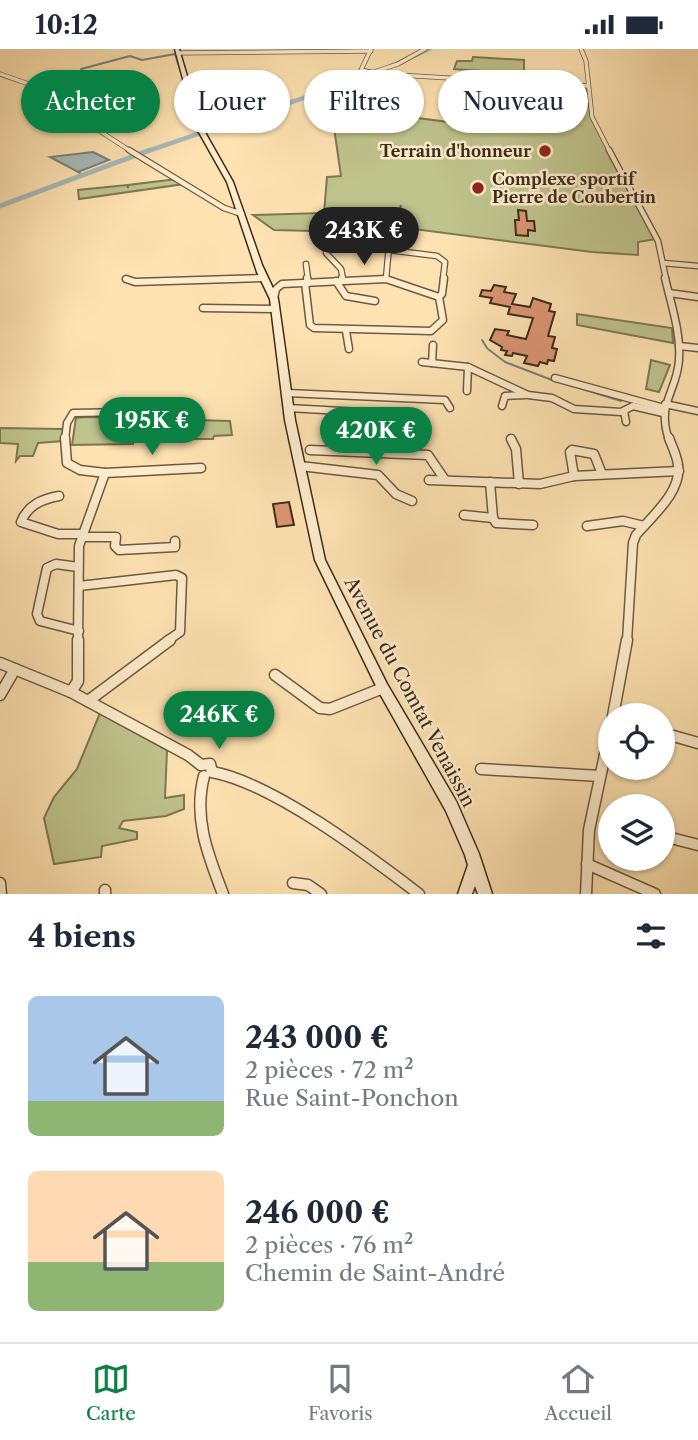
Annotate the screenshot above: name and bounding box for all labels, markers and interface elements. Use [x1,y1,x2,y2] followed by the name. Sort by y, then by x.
[35,9,98,41] text: 10:12
[21,70,160,133] chip: Acheter
[174,70,290,133] chip: Louer
[304,70,424,133] chip: Filtres
[438,70,588,133] chip: Nouveau
[380,141,531,161] place label: Terrain d'honneur
[537,143,553,159] marker: Terrain d'honneur
[492,169,656,207] place label: Complexe sportif Pierre de Coubertin
[470,180,486,196] marker: Complexe sportif Pierre de Coubertin
[307,207,421,267] pin: 243K €
[325,216,403,244] text: 243K €
[95,397,209,457] pin: 195K €
[115,406,189,434] text: 195K €
[319,407,433,467] pin: 420K €
[336,416,416,444] text: 420K €
[339,572,481,811] street label: Avenue du Comtat Venaissin
[162,691,276,751] pin: 246K €
[179,700,259,728] text: 246K €
[598,703,675,871] map controls
[598,703,675,780] button: locate
[598,794,675,871] button: layers
[632,917,670,955] icon: filters
[28,918,136,955] text: 4 biens
[245,1019,389,1056] text: 243 000 €
[84,1024,168,1108] icon: home
[245,1056,414,1084] text: 2 pièces · 72 m²
[245,1084,459,1112] text: Rue Saint-Ponchon
[245,1194,390,1231] text: 246 000 €
[84,1199,168,1283] icon: home
[245,1231,413,1259] text: 2 pièces · 76 m²
[245,1259,505,1287] text: Chemin de Saint-André
[86,1360,136,1425] tab: Carte
[308,1360,373,1425] tab: Favoris
[545,1360,612,1425] tab: Accueil

